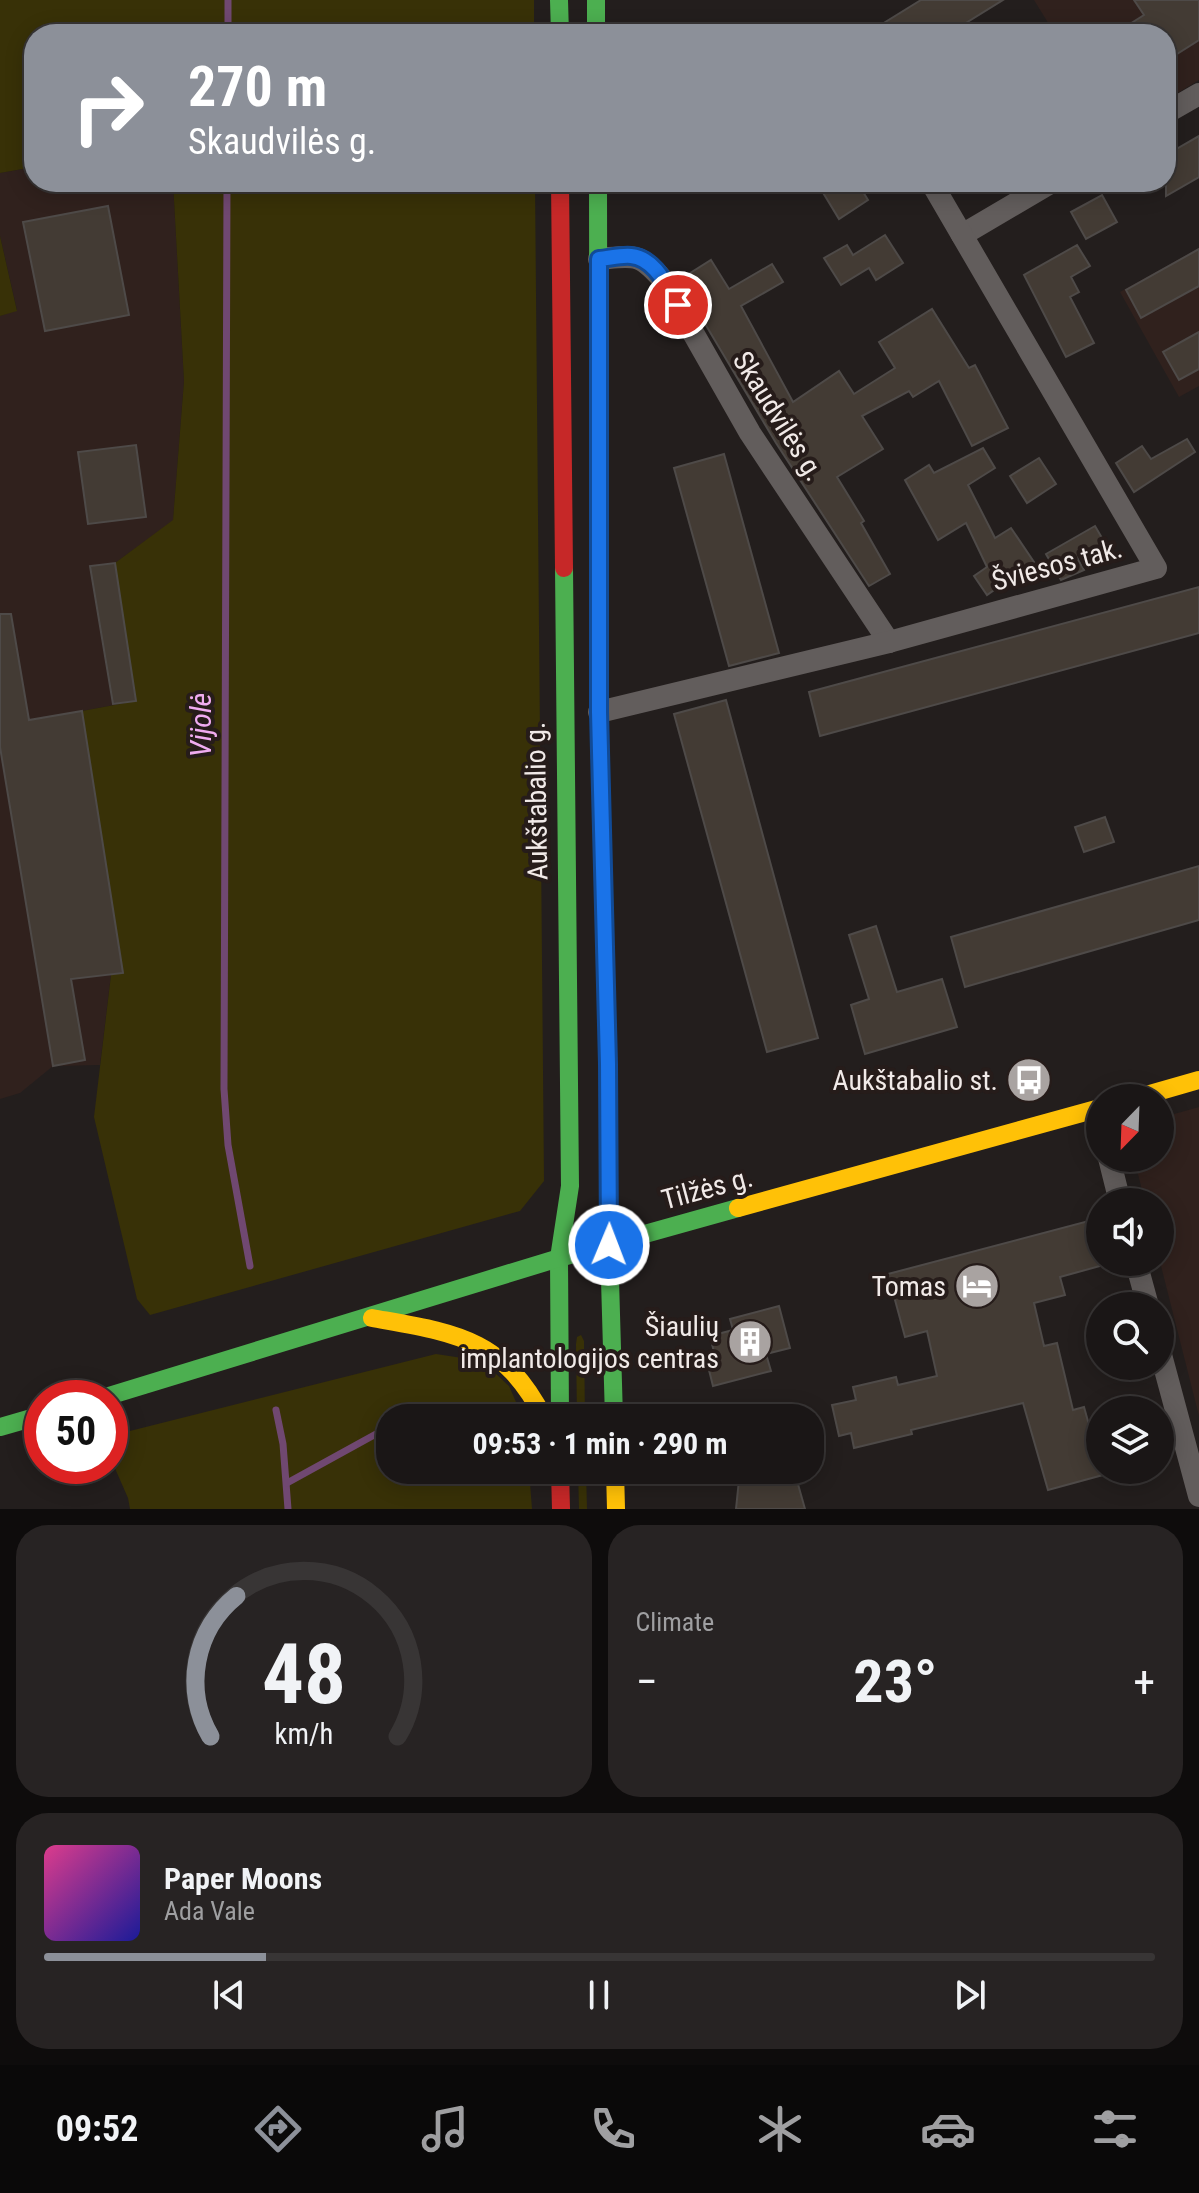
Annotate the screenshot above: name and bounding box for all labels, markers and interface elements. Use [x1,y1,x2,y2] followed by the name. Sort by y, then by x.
[188,54,327,120] text: 270 m
[56,56,160,160] icon: right
[188,121,376,163] text: Skaudvilės g.
[644,271,712,339] pin
[656,283,700,327] icon: arrive
[726,345,831,487] street label: Skaudvilės g.
[988,531,1126,598] street label: Šviesos tak.
[183,693,218,757] water label: Vijolė
[519,722,554,880] street label: Aukštabalio g.
[1005,1056,1053,1104] bus stop icon: Aukštabalio st.
[832,1064,998,1097] place label: Aukštabalio st.
[1086,1084,1174,1172] north arrow
[1086,1084,1174,1484] map controls
[658,1161,756,1216] street label: Tilžės g.
[1086,1188,1174,1276] button: sound
[567,1203,651,1287] position arrow
[953,1262,1001,1310] hotel icon: Tomas
[871,1270,946,1303] place label: Tomas
[1086,1292,1174,1380] button: search
[460,1310,719,1375] place label: Šiaulių implantologijos centras
[726,1318,774,1366] building icon: Šiaulių implantologijos centras
[24,1380,128,1484] speed limit sign: 50
[1086,1396,1174,1484] button: layers
[473,1426,727,1461] text: 09:53 · 1 min · 290 m
[636,1607,714,1637] text: Climate
[262,1626,346,1723] text: 48
[853,1646,937,1717] text: 23°
[636,1656,658,1708] text: −
[1133,1656,1155,1708] text: +
[274,1717,333,1751] text: km/h
[164,1861,322,1896] text: Paper Moons
[164,1896,255,1926] text: Ada Vale
[207,1973,251,2017] icon: previous
[577,1973,621,2017] icon: pause
[948,1973,992,2017] icon: next
[250,2101,306,2157] icon: directions
[417,2101,473,2157] icon: music
[585,2101,641,2157] icon: phone
[752,2101,808,2157] icon: climate
[920,2101,976,2157] icon: car
[1087,2101,1143,2157] icon: filters
[56,2108,138,2150] text: 09:52

